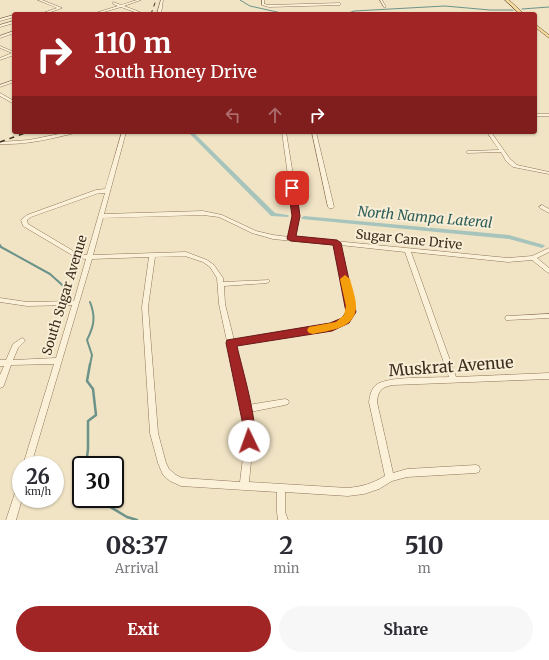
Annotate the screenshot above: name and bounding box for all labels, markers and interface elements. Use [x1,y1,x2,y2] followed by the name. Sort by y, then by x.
[94,25,171,61] text: 110 m
[28,28,80,80] icon: right
[94,60,257,83] text: South Honey Drive
[222,104,244,126] icon: left
[264,104,286,126] icon: ahead
[306,104,328,126] icon: right
[275,171,309,205] pin
[281,177,303,199] icon: arrive
[357,202,493,232] water label: North Nampa Lateral
[355,225,463,254] street label: Sugar Cane Drive
[38,233,91,357] street label: South Sugar Avenue
[388,352,514,380] street label: Muskrat Avenue
[228,420,270,462] position arrow
[72,456,124,508] speed limit sign: 30
[26,464,50,489] text: 26
[25,485,51,498] text: km/h
[105,530,168,561] text: 08:37
[279,530,293,561] text: 2
[405,530,444,561] text: 510
[115,560,158,577] text: Arrival
[274,560,299,577] text: min
[418,560,431,577] text: m
[16,606,271,652] button: Exit
[279,606,533,652] button: Share

